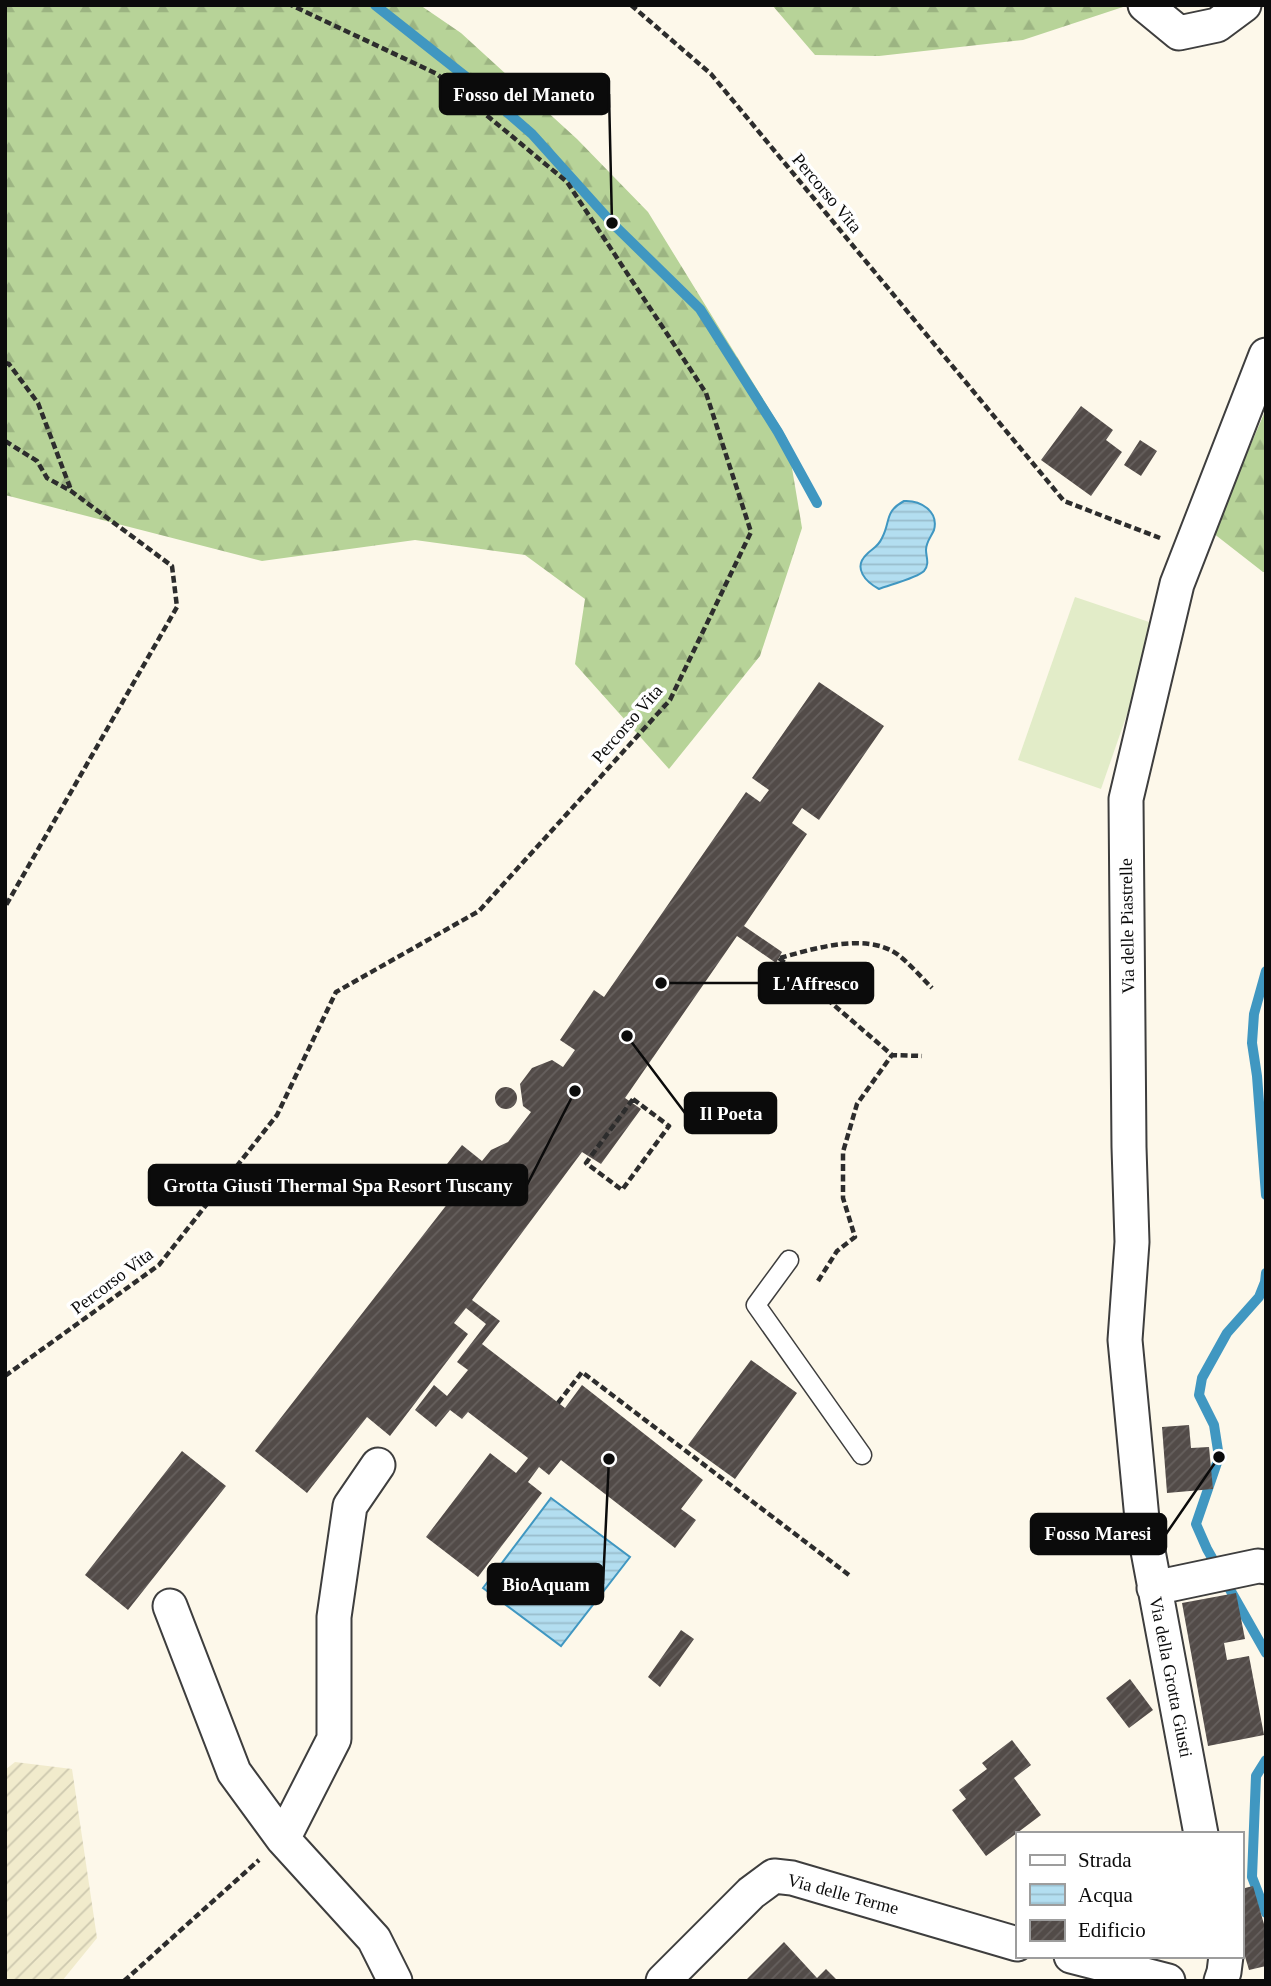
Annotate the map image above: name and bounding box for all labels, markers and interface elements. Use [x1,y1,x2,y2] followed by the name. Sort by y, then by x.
[440,74,609,114] callout: Fosso del Maneto
[453,84,595,105] text: Fosso del Maneto
[788,149,866,237] street label: Percorso Vita
[588,681,666,767] street label: Percorso Vita
[1116,858,1138,994] street label: Via delle Piastrelle
[759,963,873,1003] callout: L'Affresco
[773,973,859,994] text: L'Affresco
[685,1093,776,1133] callout: Il Poeta
[700,1103,763,1124] text: Il Poeta
[149,1165,527,1205] callout: Grotta Giusti Thermal Spa Resort Tuscany
[163,1175,513,1196] text: Grotta Giusti Thermal Spa Resort Tuscany
[67,1244,157,1318] street label: Percorso Vita
[1031,1514,1166,1554] callout: Fosso Maresi
[1045,1523,1151,1544] text: Fosso Maresi
[488,1564,603,1604] callout: BioAquam
[502,1574,590,1595] text: BioAquam
[1146,1595,1196,1759] street label: Via della Grotta Giusti
[1016,1832,1243,1958] legend
[1078,1848,1132,1872] text: Strada
[785,1870,901,1918] street label: Via delle Terme
[1078,1883,1133,1907] text: Acqua
[1078,1918,1146,1942] text: Edificio

